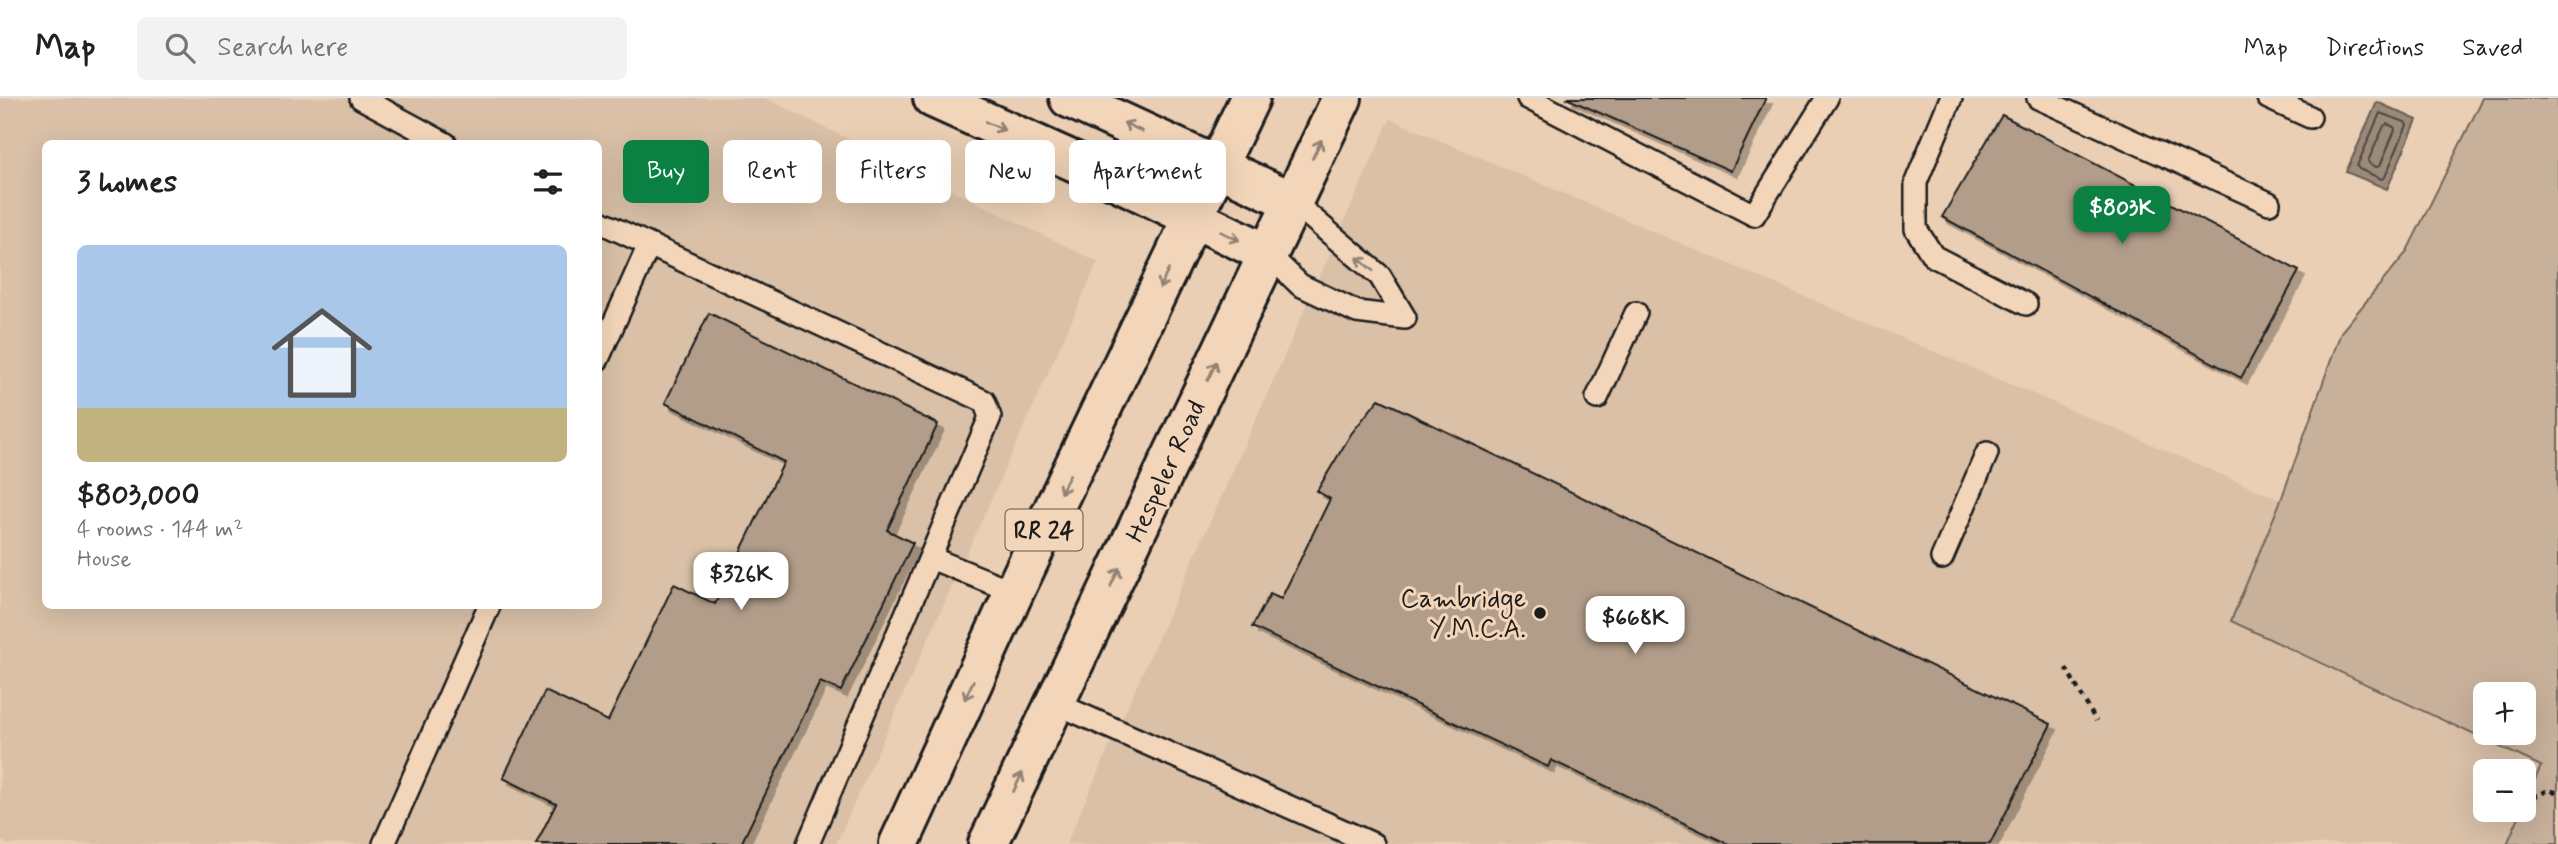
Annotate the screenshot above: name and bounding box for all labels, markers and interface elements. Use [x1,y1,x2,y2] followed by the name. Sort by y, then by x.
[137,17,627,80] search box
[35,26,95,70] text: Map
[161,29,199,67] icon: search
[217,31,348,65] text: Search here
[2244,33,2288,64] text: Map
[2326,33,2424,64] text: Directions
[2462,33,2523,64] text: Saved
[984,120,1006,133] one-way arrow
[1123,120,1144,134] one-way arrow
[1311,139,1324,160] one-way arrow
[623,140,709,203] chip: Buy
[723,140,822,203] chip: Rent
[836,140,951,203] chip: Filters
[965,140,1055,203] chip: New
[1069,140,1226,203] chip: Apartment
[77,163,177,202] text: 3 homes
[529,163,567,201] icon: filters
[2073,186,2171,246] pin: $803K
[2089,194,2155,224] text: $803K
[1219,229,1240,243] one-way arrow
[1356,256,1374,272] one-way arrow
[1156,268,1170,289] one-way arrow
[259,290,385,416] icon: home
[1206,361,1219,382] one-way arrow
[1119,395,1215,548] street label: Hespeler Road
[1058,473,1072,494] one-way arrow
[77,476,199,515] text: $803,000
[1006,510,1082,550] road number: RR 24
[77,515,244,545] text: 4 rooms · 144 m²
[77,545,131,575] text: House
[692,552,790,612] pin: $326K
[709,560,773,590] text: $326K
[1109,567,1122,588] one-way arrow
[1400,583,1526,647] place label: Cambridge Y.M.C.A.
[1586,596,1684,656] pin: $668K
[1602,604,1668,634] text: $668K
[1532,605,1548,621] marker: Cambridge Y.M.C.A.
[962,679,975,700] one-way arrow
[2473,682,2536,822] map controls
[2473,682,2536,745] button: +
[2473,759,2536,822] button: −
[1011,772,1025,793] one-way arrow

